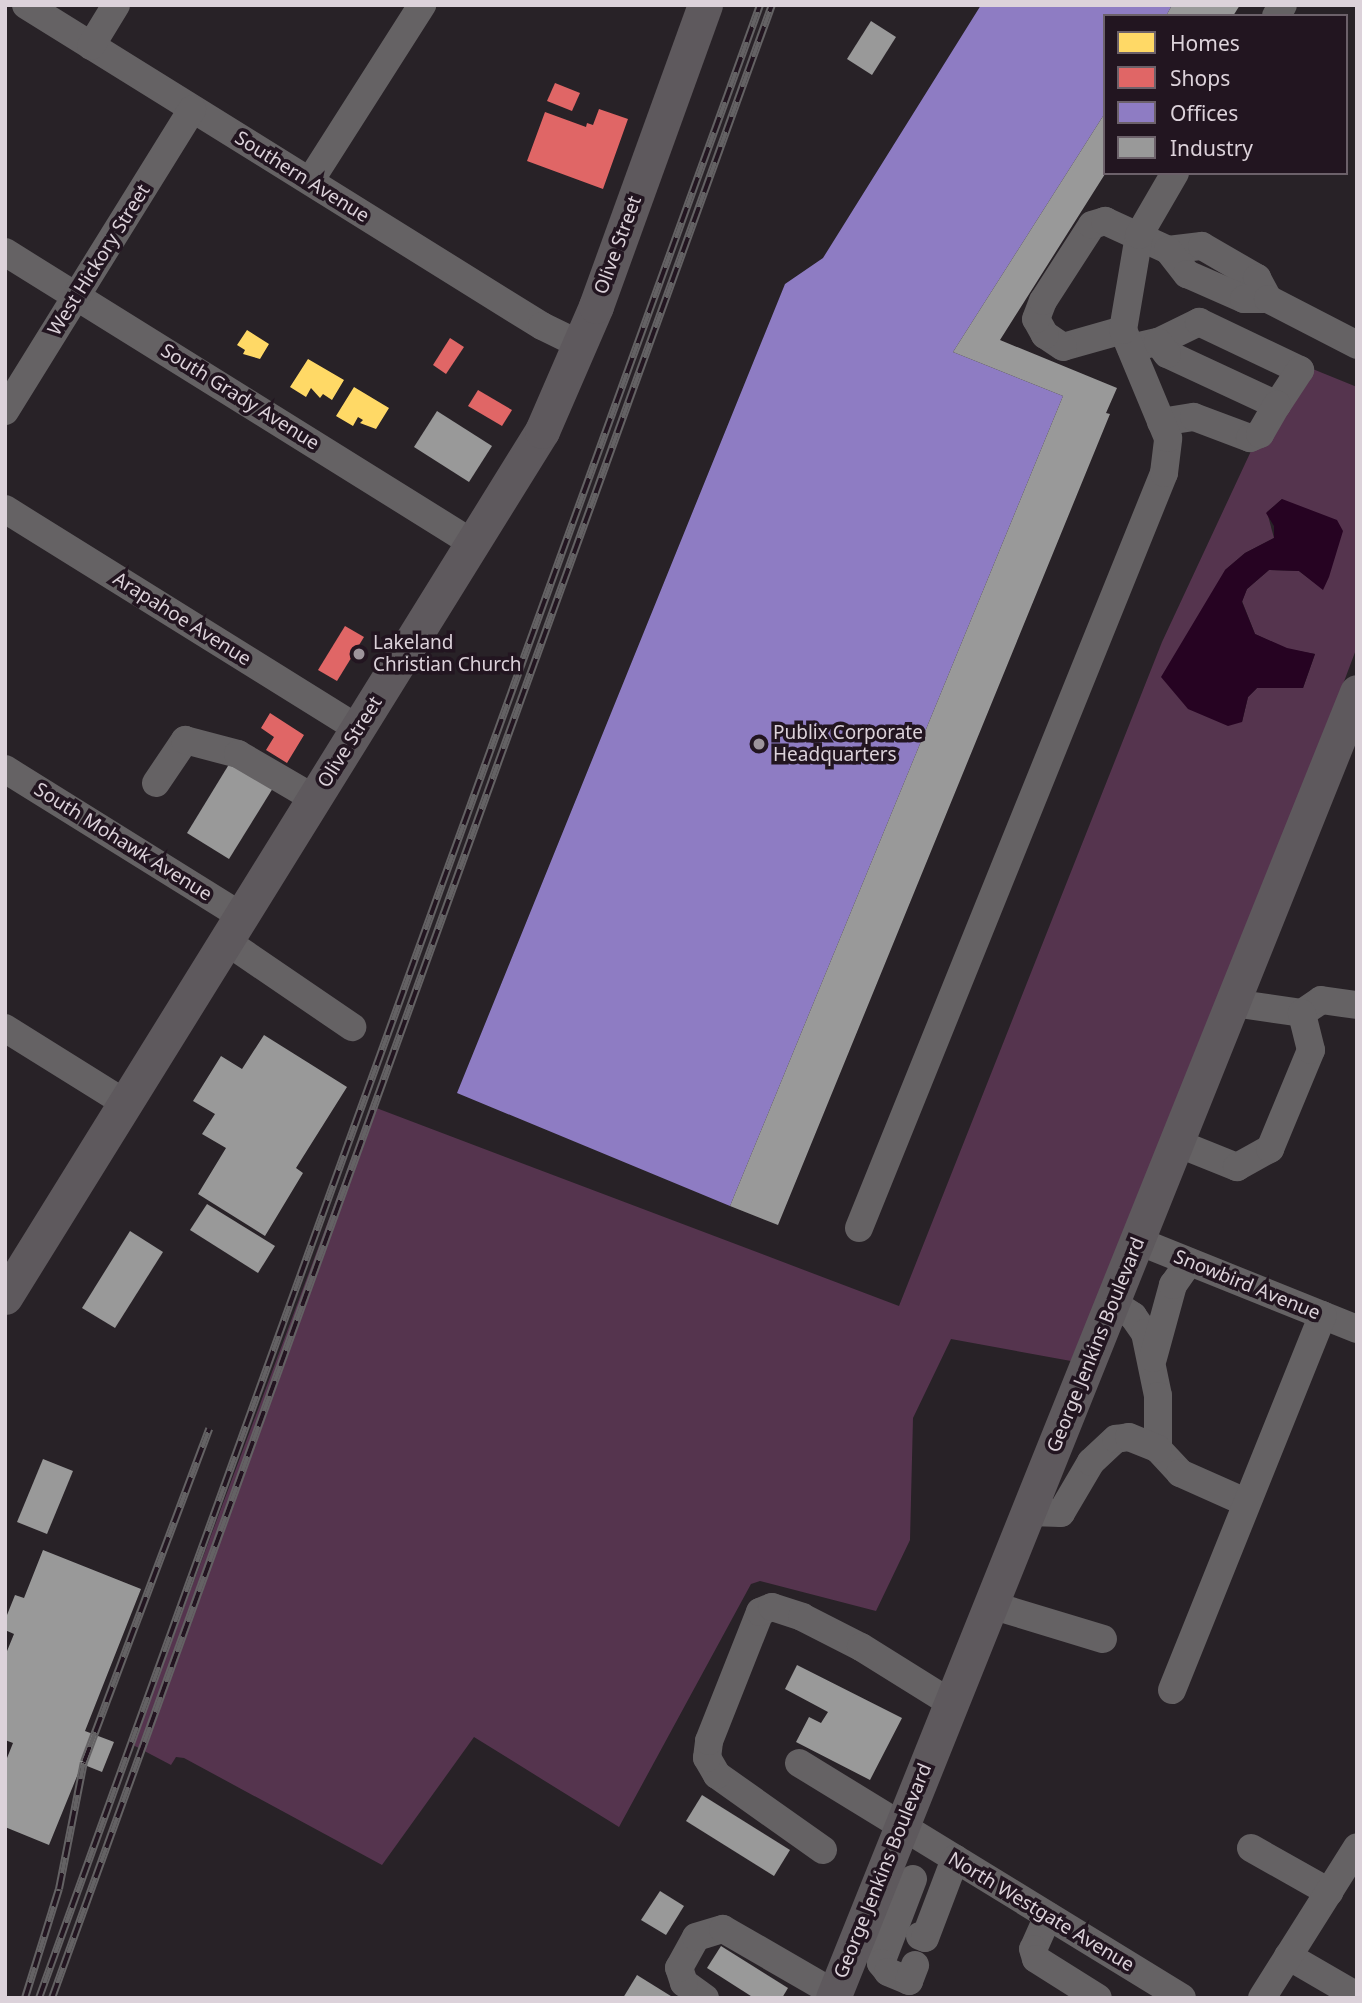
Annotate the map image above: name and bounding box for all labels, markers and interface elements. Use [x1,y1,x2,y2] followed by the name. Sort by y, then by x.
[1103,14,1348,175] legend
[1170,29,1240,57] text: Homes
[1170,64,1230,92] text: Shops
[1170,99,1238,127] text: Offices
[231,126,373,228] street label: Southern Avenue
[1170,134,1253,162] text: Industry
[43,180,155,340] street label: West Hickory Street
[590,193,646,297] street label: Olive Street
[157,339,323,455] street label: South Grady Avenue
[109,567,255,671] street label: Arapahoe Avenue
[373,632,522,676] place label: Lakeland Christian Church
[351,646,367,662] marker: Lakeland Christian Church
[313,692,387,792] street label: Olive Street
[773,722,923,766] place label: Publix Corporate Headquarters
[751,736,767,752] marker: Publix Corporate Headquarters
[30,778,216,906] street label: South Mohawk Avenue
[1042,1234,1150,1456] street label: George Jenkins Boulevard
[1171,1245,1323,1325] street label: Snowbird Avenue
[829,1760,937,1982] street label: George Jenkins Boulevard
[944,1847,1138,1977] street label: North Westgate Avenue

